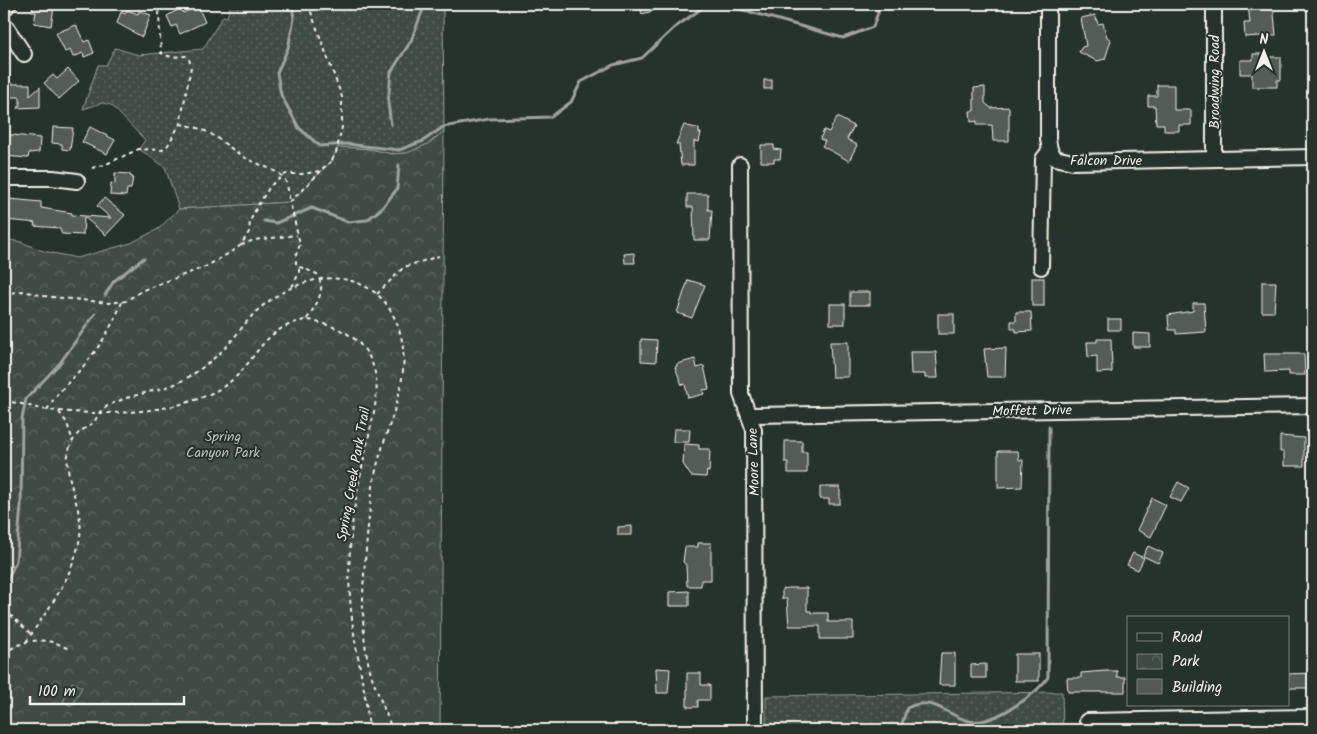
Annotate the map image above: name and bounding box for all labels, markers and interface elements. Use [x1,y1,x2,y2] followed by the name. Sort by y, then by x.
[1240,28,1290,78] north arrow
[1260,29,1269,51] text: N
[1204,34,1226,129] street label: Broadwing Road
[1070,150,1143,172] street label: Falcon Drive
[992,399,1073,423] street label: Moffett Drive
[331,405,377,543] street label: Spring Creek Park Trail
[186,426,260,464] park label: Spring Canyon Park
[742,427,766,496] street label: Moore Lane
[1127,616,1290,706] legend
[1172,626,1203,650] text: Road
[1172,650,1200,674] text: Park
[30,674,184,706] scale bar
[1172,676,1222,700] text: Building
[38,680,76,704] text: 100 m

